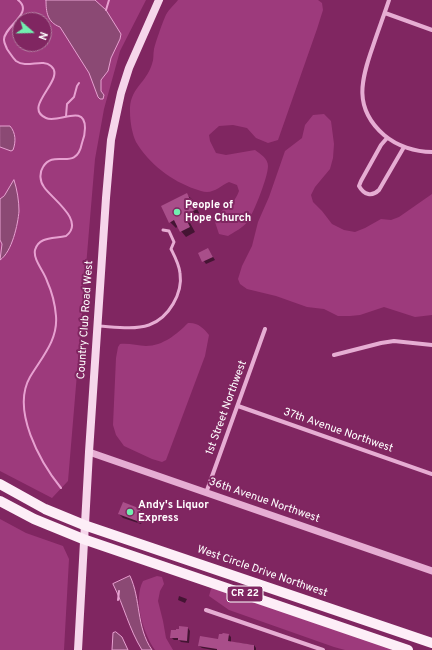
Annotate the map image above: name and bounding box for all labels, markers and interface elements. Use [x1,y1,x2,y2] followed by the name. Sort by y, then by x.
[12,12,52,52] north arrow
[34,30,50,42] text: N
[185,199,251,225] place label: People of Hope Church
[172,207,182,217] marker: People of Hope Church
[75,260,97,380] street label: Country Club Road West
[204,359,250,457] street label: 1st Street Northwest
[281,406,395,456] street label: 37th Avenue Northwest
[207,476,321,526] street label: 36th Avenue Northwest
[138,499,209,525] place label: Andy's Liquor Express
[125,507,135,517] marker: Andy's Liquor Express
[195,543,329,601] street label: West Circle Drive Northwest
[227,586,263,602] road number: CR 22

